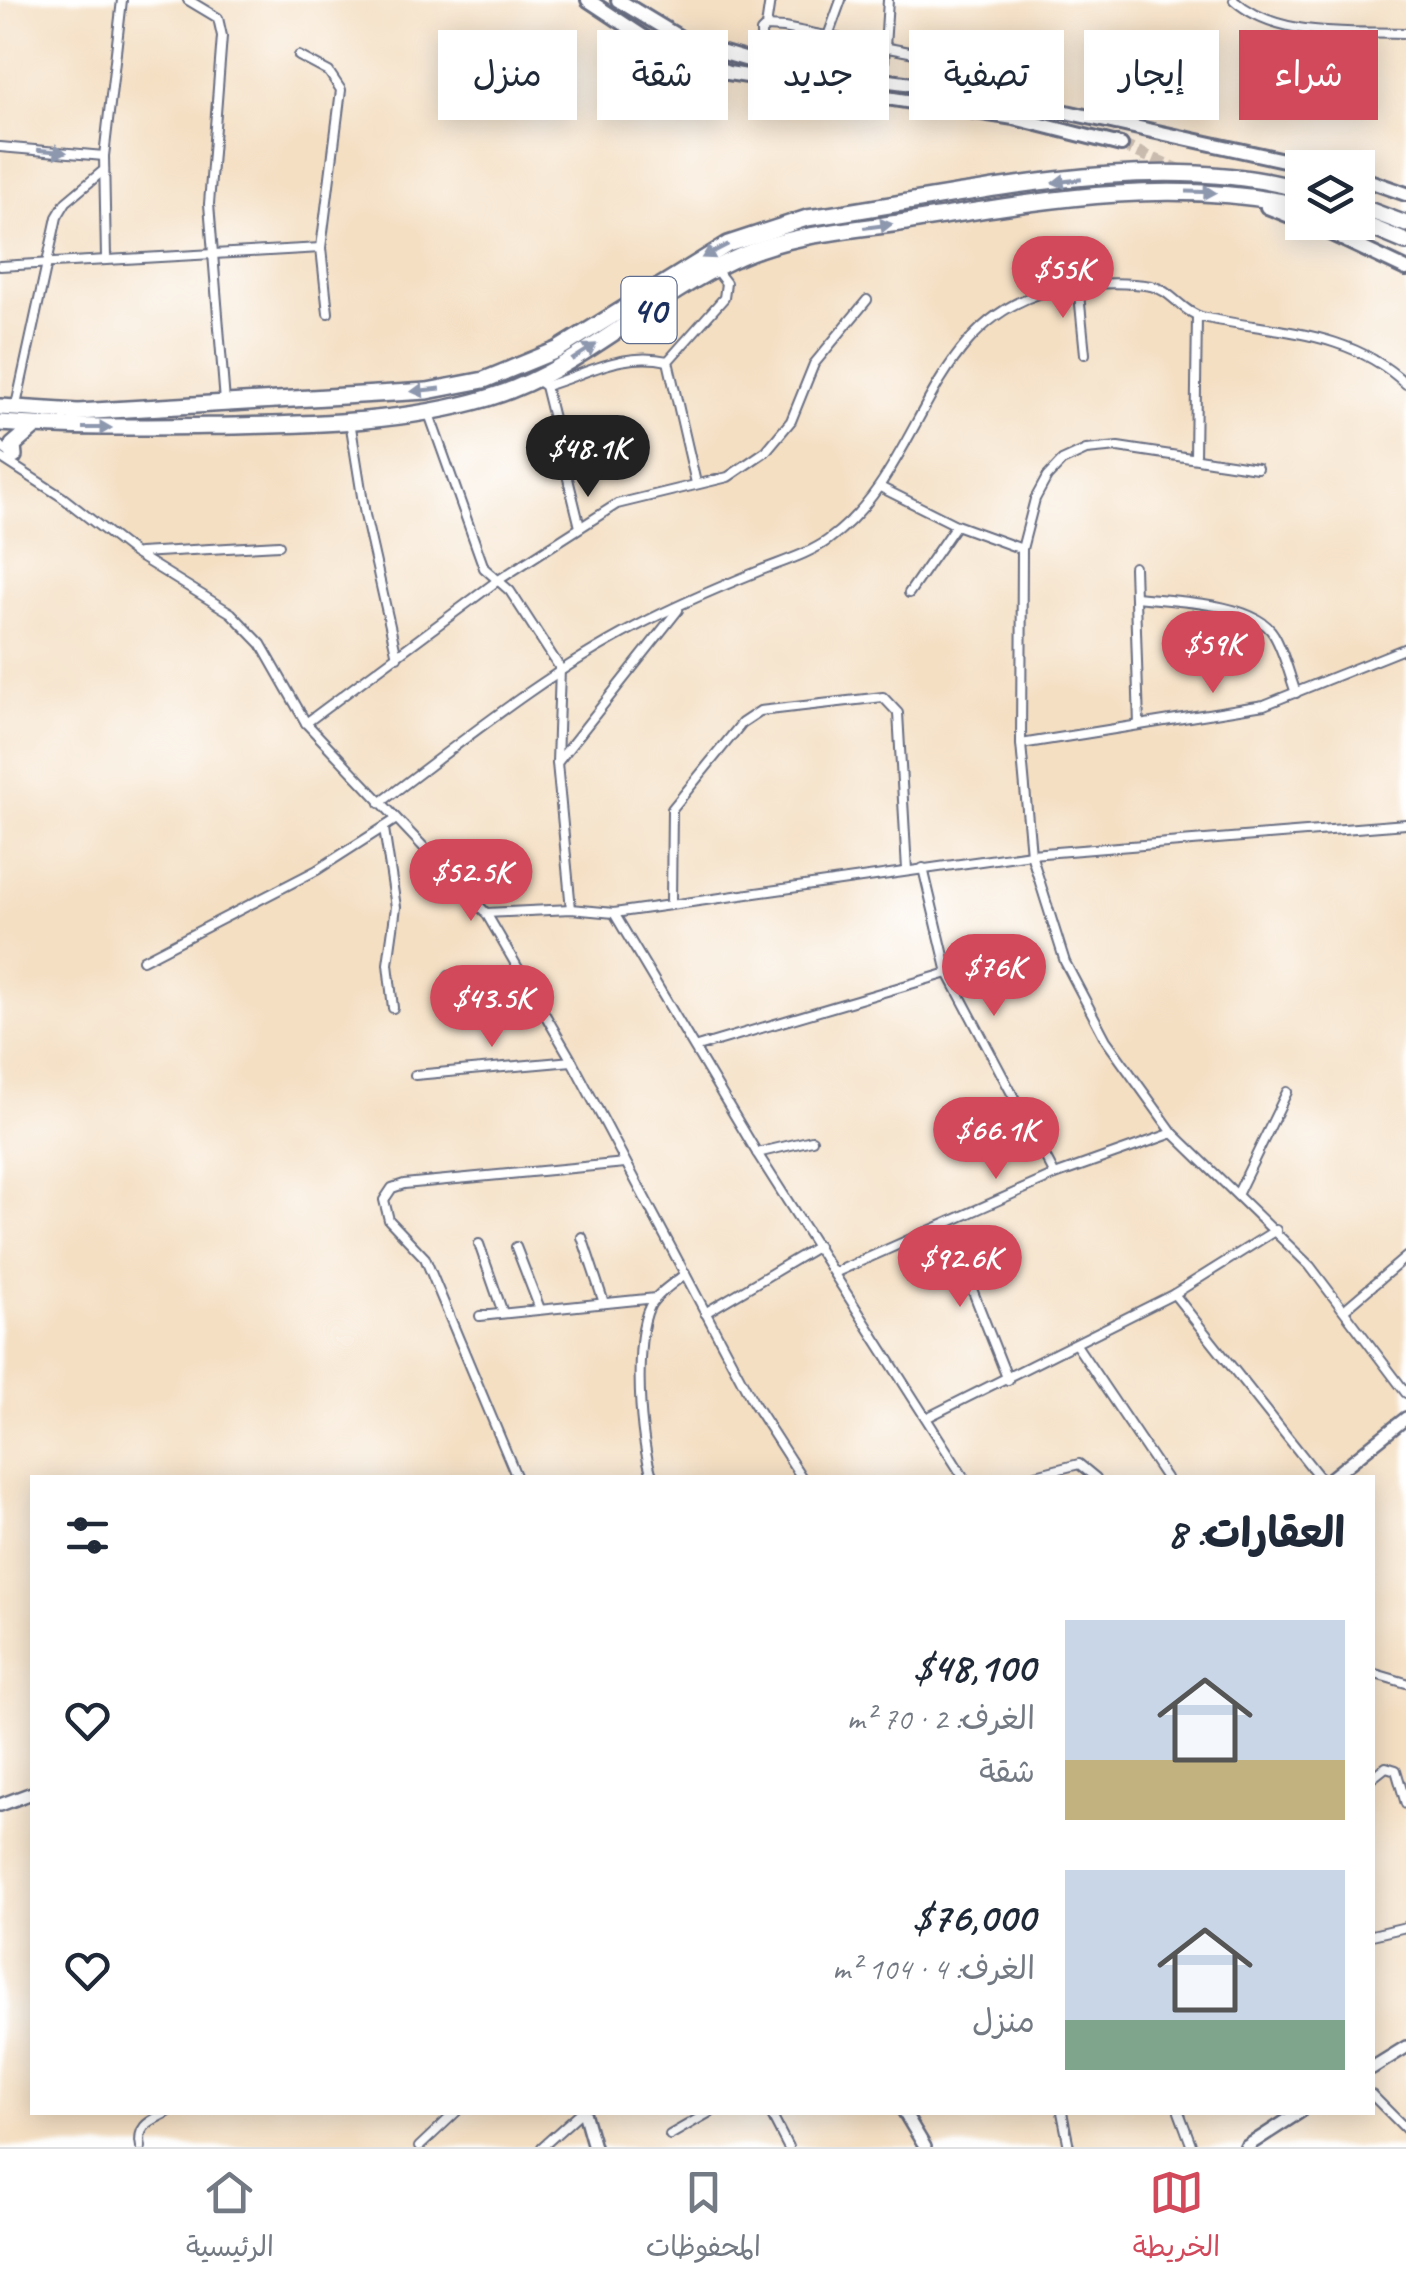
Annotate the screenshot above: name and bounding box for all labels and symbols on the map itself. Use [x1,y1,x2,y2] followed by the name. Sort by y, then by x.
[36,144,68,160] one-way arrow
[1050,173,1082,189] one-way arrow
[1185,184,1217,200] one-way arrow
[863,217,894,233] one-way arrow
[1004,236,1122,321] pin: $55K
[701,242,730,259] one-way arrow
[622,277,676,343] road number: 40
[570,343,598,361] one-way arrow
[410,383,442,399] one-way arrow
[507,415,669,500] pin: $48.1K
[82,420,114,436] one-way arrow
[1154,611,1272,696] pin: $59K
[390,839,552,924] pin: $52.5K
[935,934,1053,1019] pin: $76K
[411,965,573,1050] pin: $43.5K
[915,1097,1077,1182] pin: $66.1K
[879,1225,1041,1310] pin: $92.6K

